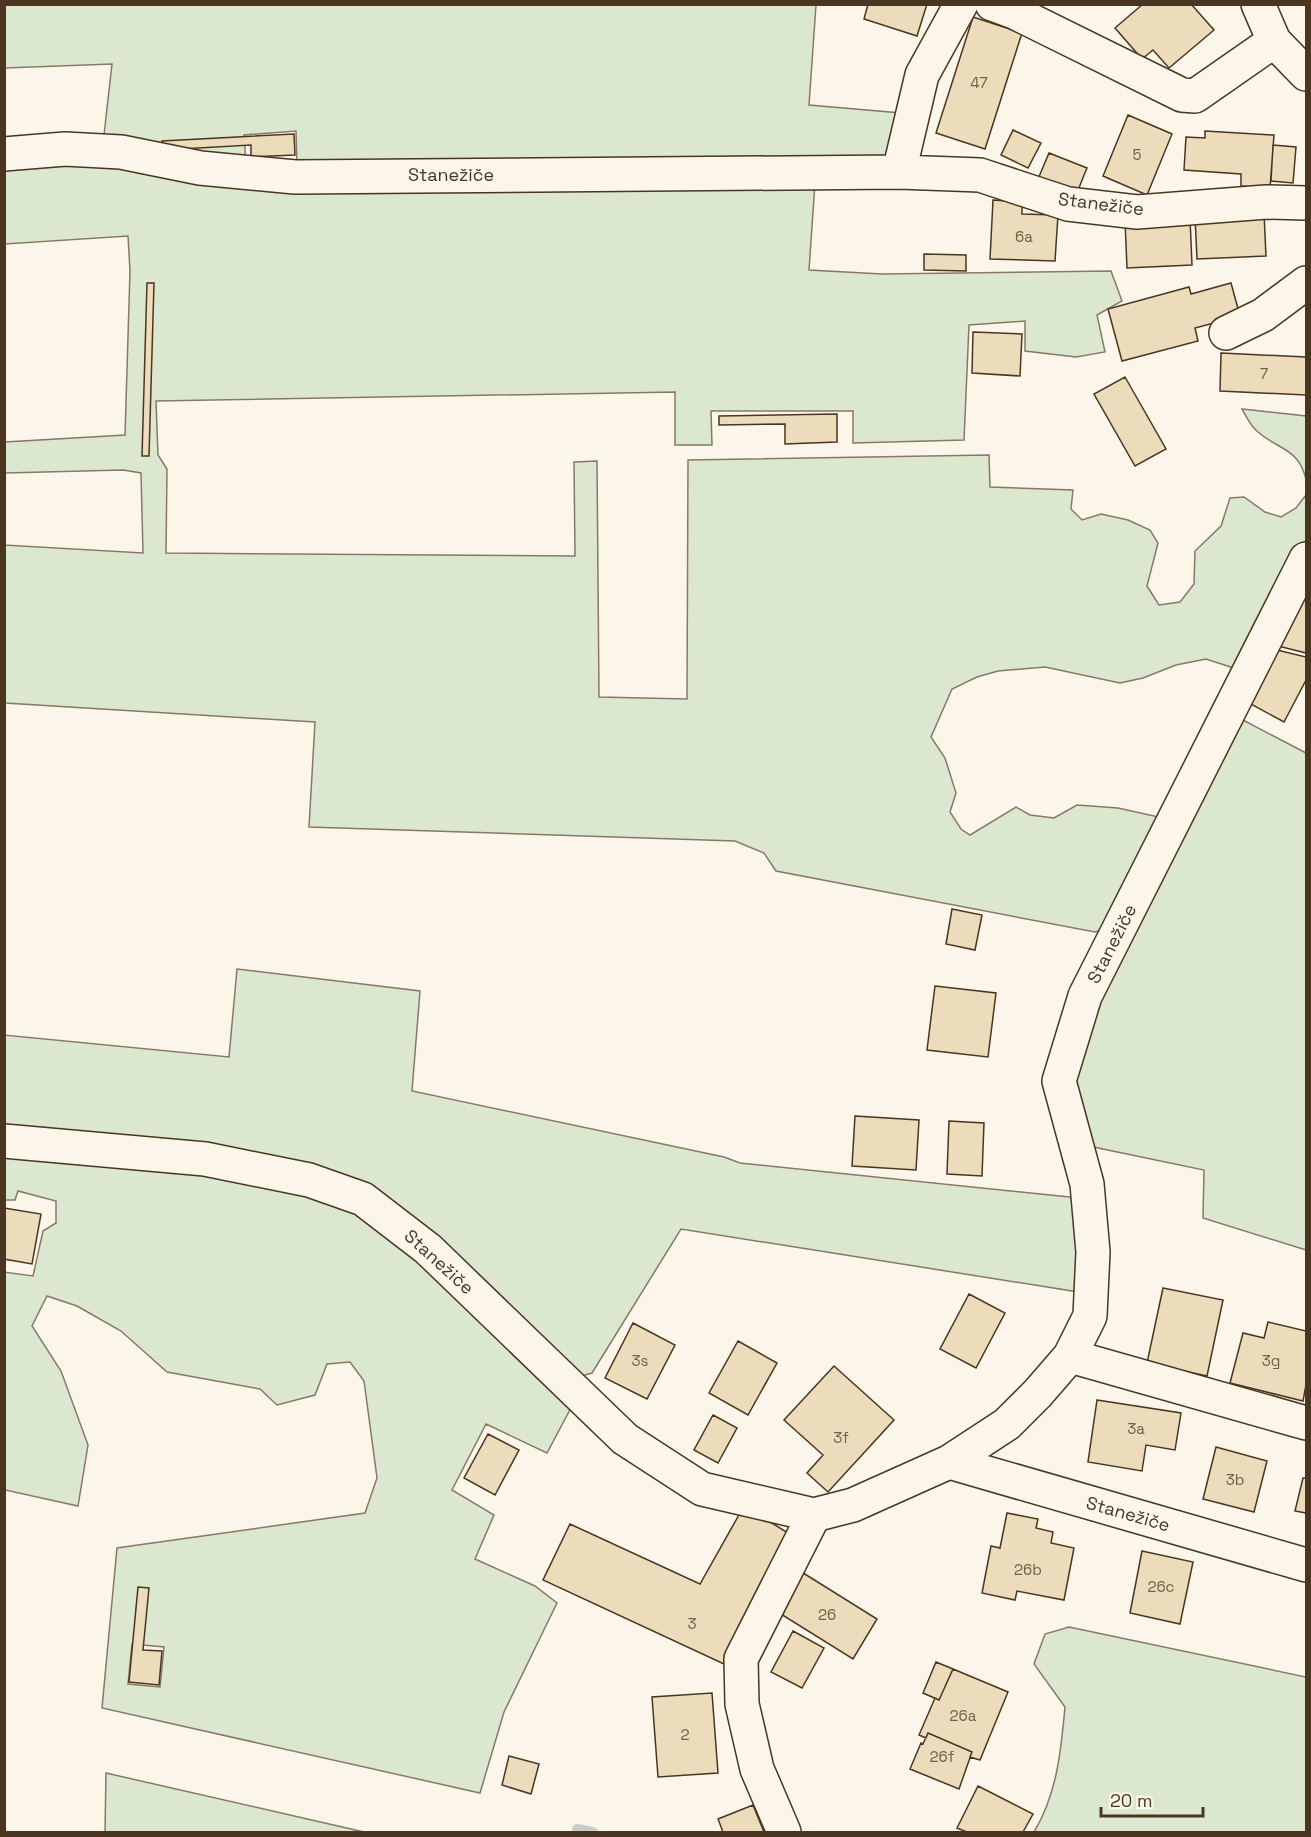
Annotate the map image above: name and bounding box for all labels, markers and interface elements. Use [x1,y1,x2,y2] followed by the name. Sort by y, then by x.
[970,73,988,92] house number: 47
[1133,145,1142,164] house number: 5
[408,163,494,186] street label: Stanežiče
[1057,187,1145,220] street label: Stanežiče
[1015,227,1033,246] house number: 6a
[1260,364,1268,383] house number: 7
[1082,900,1141,987] street label: Stanežiče
[400,1224,479,1299] street label: Stanežiče
[632,1351,649,1370] house number: 3s
[1262,1351,1280,1370] house number: 3g
[1127,1419,1145,1438] house number: 3a
[833,1428,849,1447] house number: 3f
[1226,1470,1244,1489] house number: 3b
[1084,1491,1173,1536] street label: Stanežiče
[1014,1560,1042,1579] house number: 26b
[1147,1577,1175,1596] house number: 26c
[818,1605,836,1624] house number: 26
[687,1614,697,1633] house number: 3
[950,1706,977,1725] house number: 26a
[680,1725,690,1744] house number: 2
[930,1747,955,1766] house number: 26f
[1101,1780,1203,1818] scale bar
[1110,1789,1153,1812] text: 20 m

